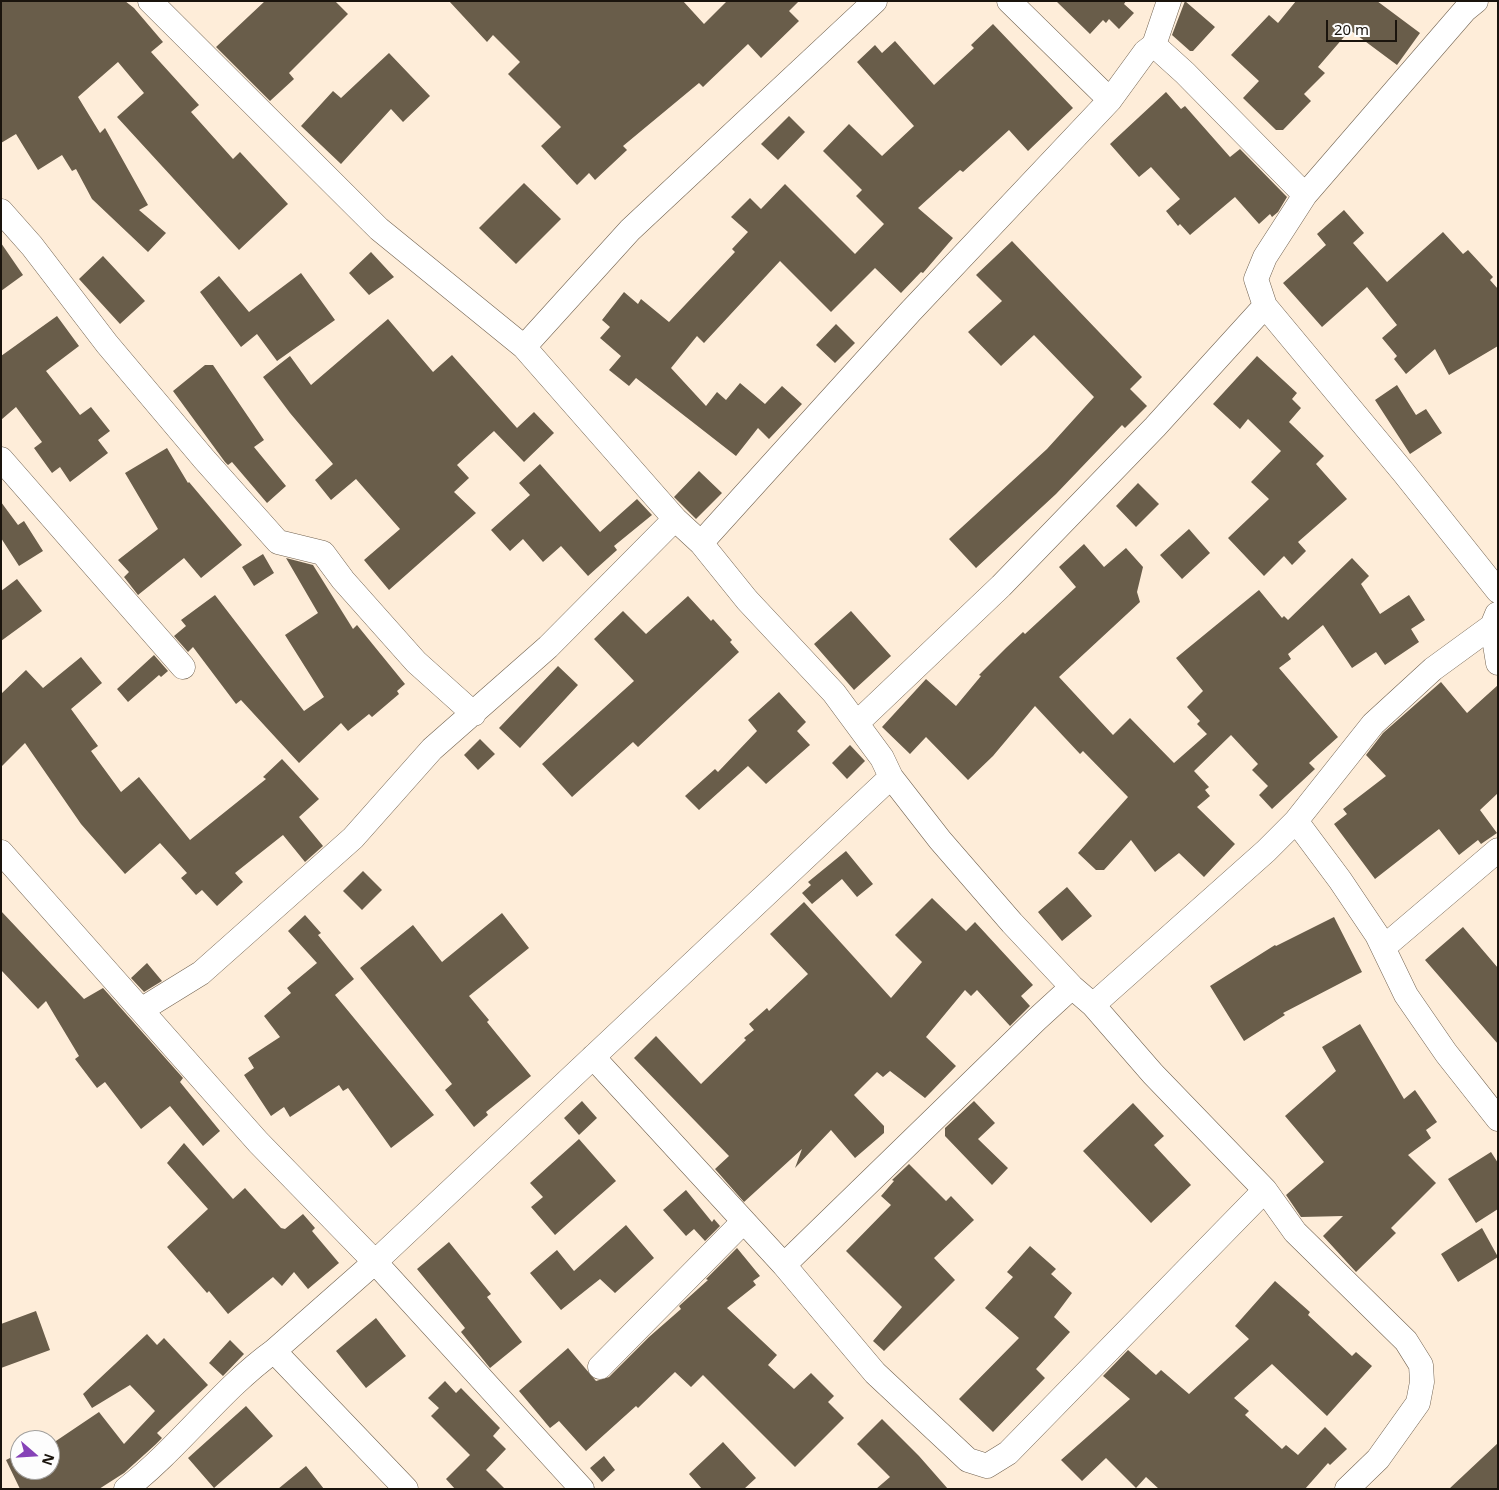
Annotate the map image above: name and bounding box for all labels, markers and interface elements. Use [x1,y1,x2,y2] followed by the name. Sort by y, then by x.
[1329,10,1400,42] scale bar
[1334,19,1369,39] text: 20 m
[10,1430,60,1480] north arrow
[38,1451,60,1468] text: N

